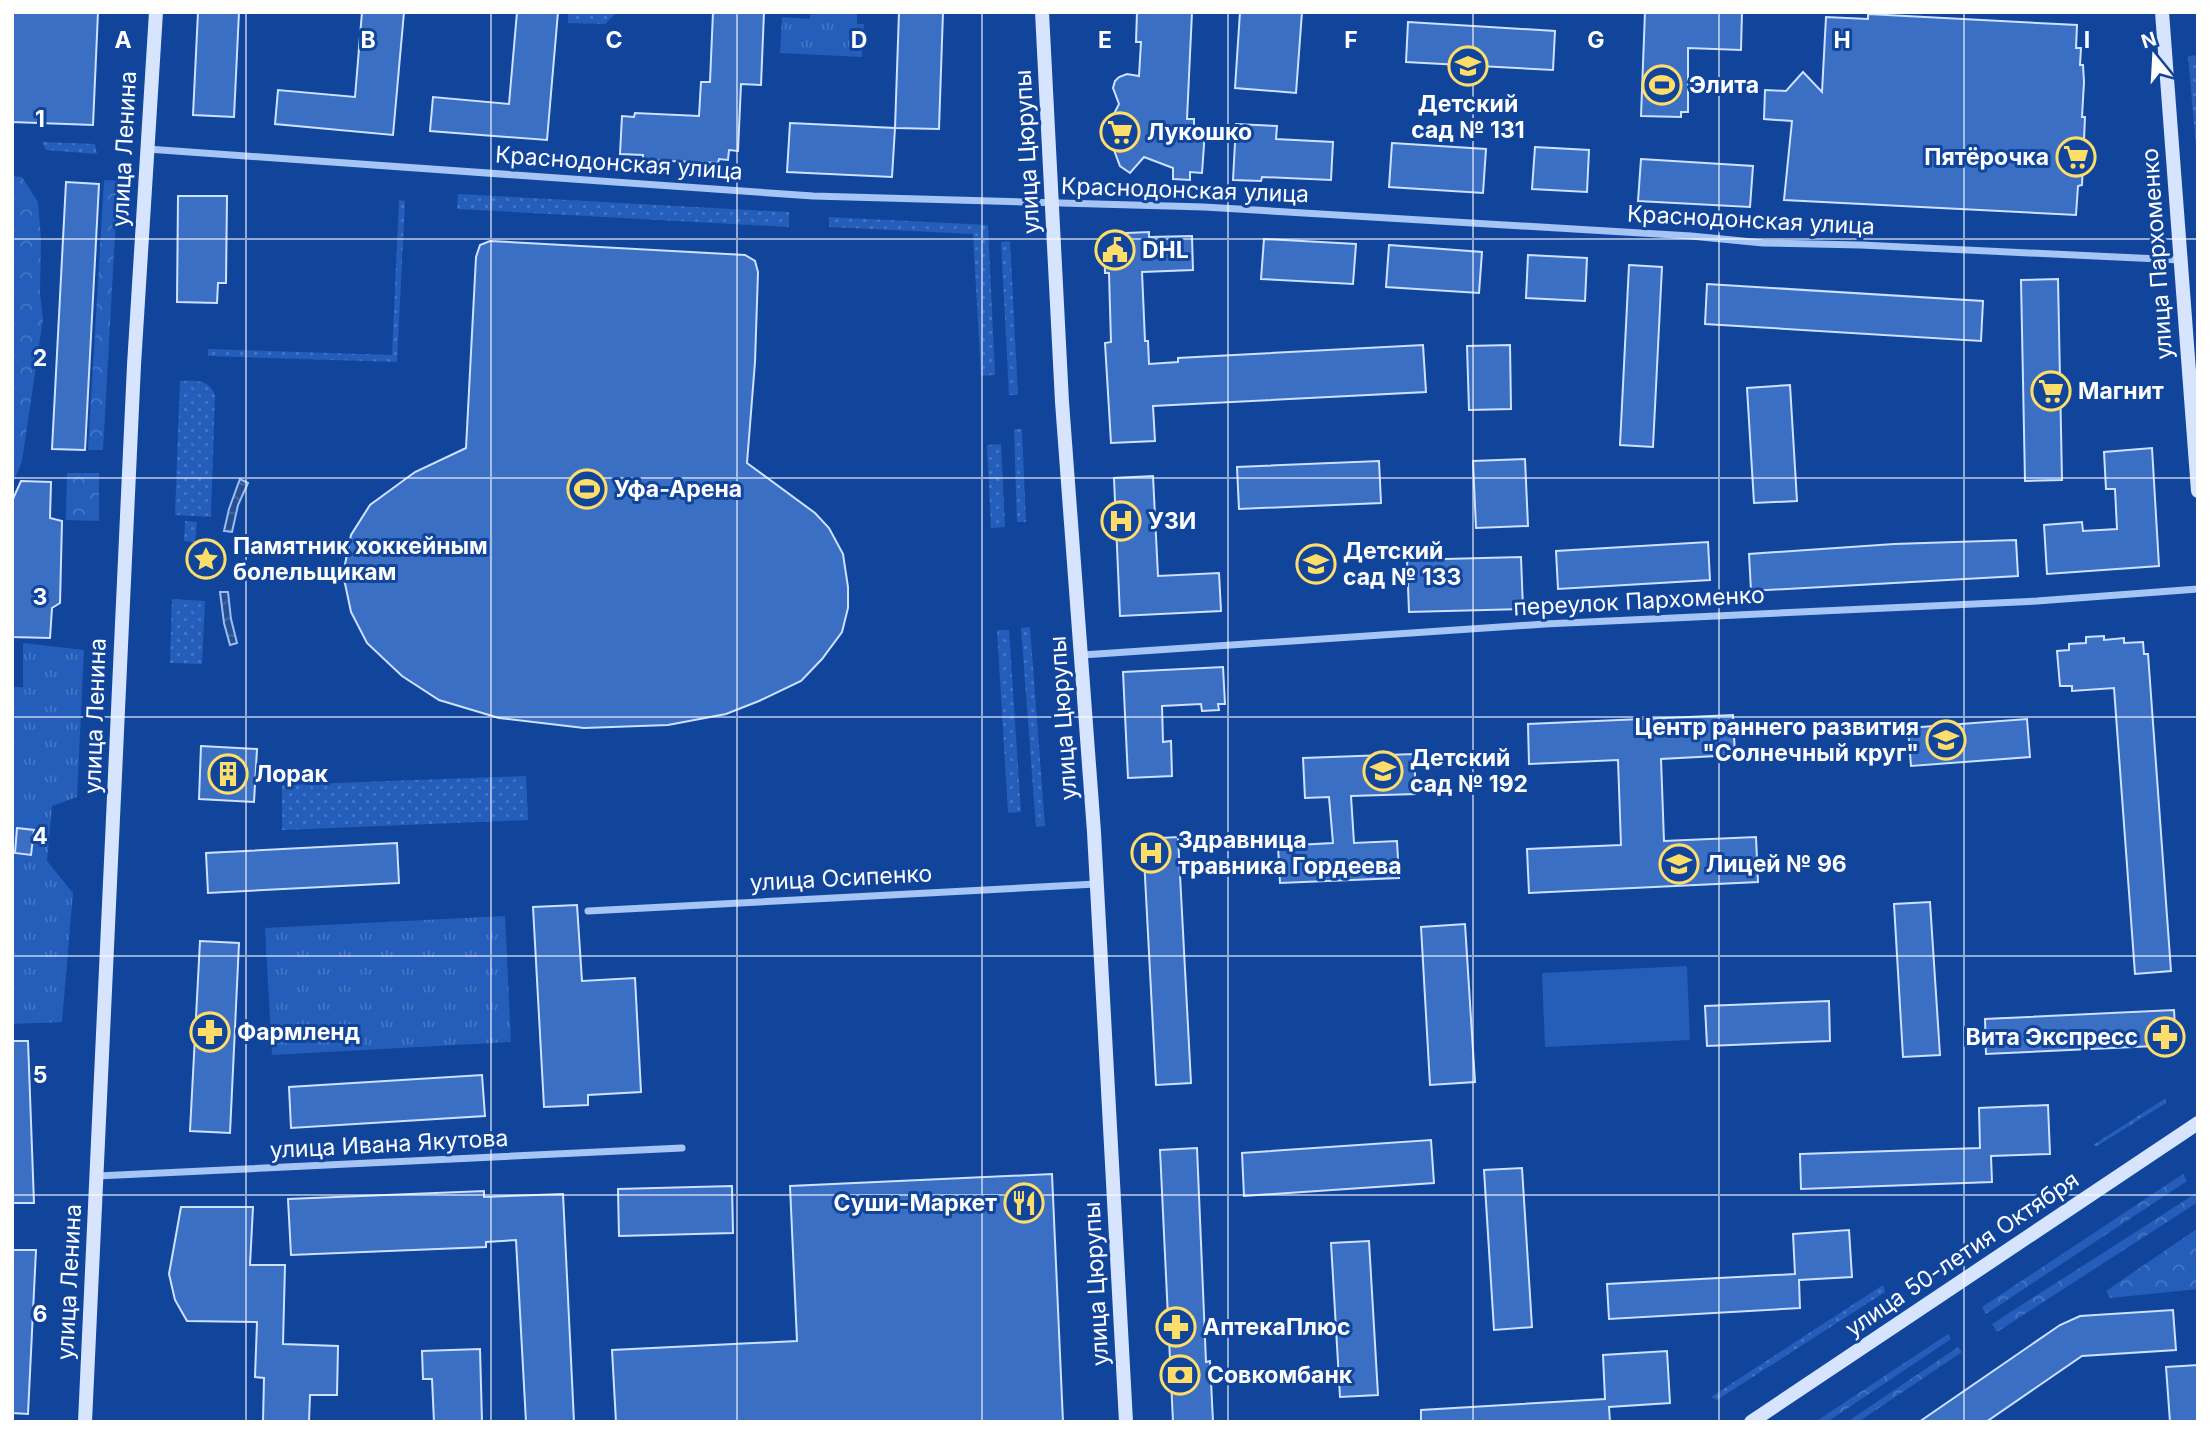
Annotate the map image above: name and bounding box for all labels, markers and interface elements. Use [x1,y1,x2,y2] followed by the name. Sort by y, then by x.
[2119,21,2189,91] north arrow
[114,26,132,54] text: A
[360,26,376,54] text: B
[605,26,623,54] text: C
[851,26,867,54] text: D
[1098,26,1112,54] text: E
[1344,26,1358,54] text: F
[1587,26,1605,54] text: G
[1833,26,1851,54] text: H
[2084,26,2090,54] text: I
[2138,27,2159,53] text: N
[1447,45,1489,87] school or university icon: Детский сад № 131
[1641,64,1683,106] sports icon: Элита
[1009,69,1045,235] street label: улица Цюрупы
[106,70,142,228] street label: улица Ленина
[1689,71,1759,99] place label: Элита
[1411,90,1525,144] place label: Детский сад № 131
[35,105,45,133] text: 1
[1099,111,1141,153] supermarket icon: Лукошко
[1147,118,1252,146] place label: Лукошко
[2055,136,2097,178] supermarket icon: Пятёрочка
[494,140,744,186] street label: Краснодонская улица
[1924,143,2049,171] place label: Пятёрочка
[2136,147,2178,361] street label: улица Пархоменко
[1061,172,1309,208] street label: Краснодонская улица
[1626,200,1876,240] street label: Краснодонская улица
[1094,229,1136,271] public building icon: DHL
[1142,236,1189,264] place label: DHL
[33,344,47,372] text: 2
[2030,370,2072,412] supermarket icon: Магнит
[2078,377,2164,405] place label: Магнит
[566,468,608,510] sports icon: Уфа-Арена
[614,475,742,503] place label: Уфа-Арена
[1100,500,1142,542] hospital icon: УЗИ
[1148,507,1196,535] place label: УЗИ
[233,532,488,586] place label: Памятник хоккейным болельщикам
[1343,537,1461,591] place label: Детский сад № 133
[185,538,227,580] place icon: Памятник хоккейным болельщикам
[1295,543,1337,585] school or university icon: Детский сад № 133
[1513,580,1765,622] street label: переулок Пархоменко
[33,583,47,611] text: 3
[1043,635,1083,801] street label: улица Цюрупы
[78,637,112,795] street label: улица Ленина
[1635,713,1919,767] place label: Центр раннего развития "Солнечный круг"
[1925,719,1967,761] school or university icon: Центр раннего развития "Солнечный круг"
[1410,744,1528,798] place label: Детский сад № 192
[1362,750,1404,792] school or university icon: Детский сад № 192
[207,753,249,795] building icon: Лорак
[255,760,328,788] place label: Лорак
[32,822,48,850] text: 4
[1178,826,1402,880] place label: Здравница травника Гордеева
[1130,832,1172,874] hospital icon: Здравница травника Гордеева
[1658,843,1700,885] school or university icon: Лицей № 96
[1706,850,1847,878] place label: Лицей № 96
[749,859,933,897] street label: улица Осипенко
[189,1011,231,1053] pharmacy icon: Фармленд
[2144,1016,2186,1058] pharmacy icon: Вита Экспресс
[237,1018,360,1046] place label: Фармленд
[1965,1023,2138,1051] place label: Вита Экспресс
[33,1061,47,1089] text: 5
[269,1124,509,1164] street label: улица Ивана Якутова
[1840,1165,2084,1343] street label: улица 50-летия Октября
[1003,1182,1045,1224] restaurant icon: Суши-Маркет
[834,1189,997,1217] place label: Суши-Маркет
[1078,1201,1114,1367] street label: улица Цюрупы
[51,1203,87,1361] street label: улица Ленина
[33,1300,47,1328] text: 6
[1155,1306,1197,1348] pharmacy icon: АптекаПлюс
[1203,1313,1350,1341] place label: АптекаПлюс
[1159,1354,1201,1396] bank icon: Совкомбанк
[1207,1361,1353,1389] place label: Совкомбанк

